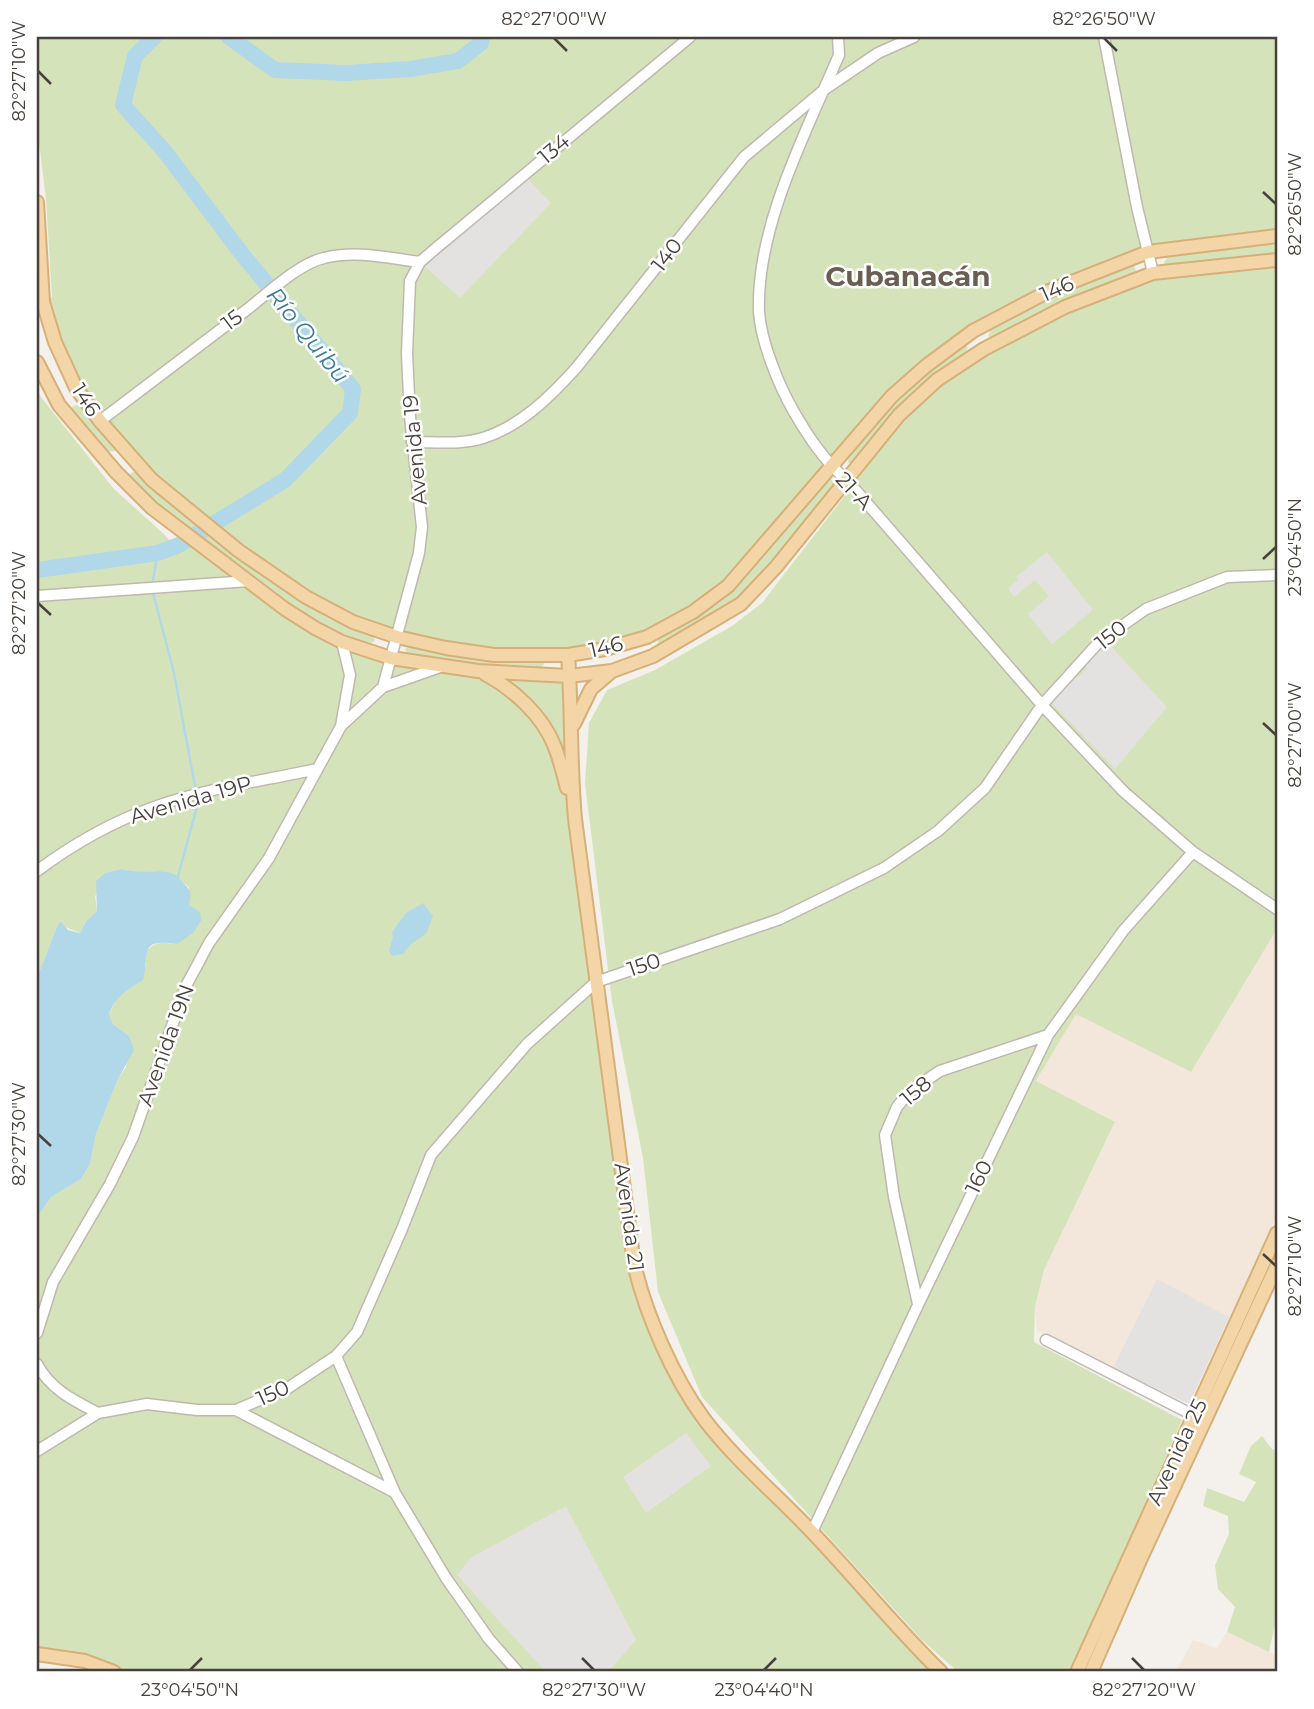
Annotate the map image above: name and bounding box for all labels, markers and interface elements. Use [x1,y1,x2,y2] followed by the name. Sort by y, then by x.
[501,8,607,30] text: 82°27'00"W
[1052,8,1156,30] text: 82°26'50"W
[8,21,30,121] text: 82°27'10"W
[533,128,575,169] street label: 134
[1284,152,1306,256] text: 82°26'50"W
[646,233,687,276] street label: 140
[825,259,991,293] district label: Cubanacán
[1036,270,1078,307] street label: 146
[261,281,355,389] water label: Río Quibú
[216,304,247,335] street label: 15
[67,379,106,421] street label: 146
[397,394,432,506] street label: Avenida 19
[831,467,879,515] street label: 21-A
[1284,498,1306,596] text: 23°04'50"N
[8,551,30,655] text: 82°27'20"W
[1090,614,1132,655] street label: 150
[586,630,626,663] street label: 146
[1284,682,1306,788] text: 82°27'00"W
[127,770,255,829] street label: Avenida 19P
[624,947,664,982] street label: 150
[132,981,199,1109] street label: Avenida 19N
[895,1070,936,1111] street label: 158
[8,1082,30,1186] text: 82°27'30"W
[960,1156,997,1198] street label: 160
[609,1161,650,1273] street label: Avenida 21
[1284,1216,1306,1316] text: 82°27'10"W
[252,1374,293,1411] street label: 150
[1141,1395,1212,1509] street label: Avenida 25
[141,1679,239,1701] text: 23°04'50"N
[542,1679,646,1701] text: 82°27'30"W
[714,1679,814,1701] text: 23°04'40"N
[1092,1679,1196,1701] text: 82°27'20"W

